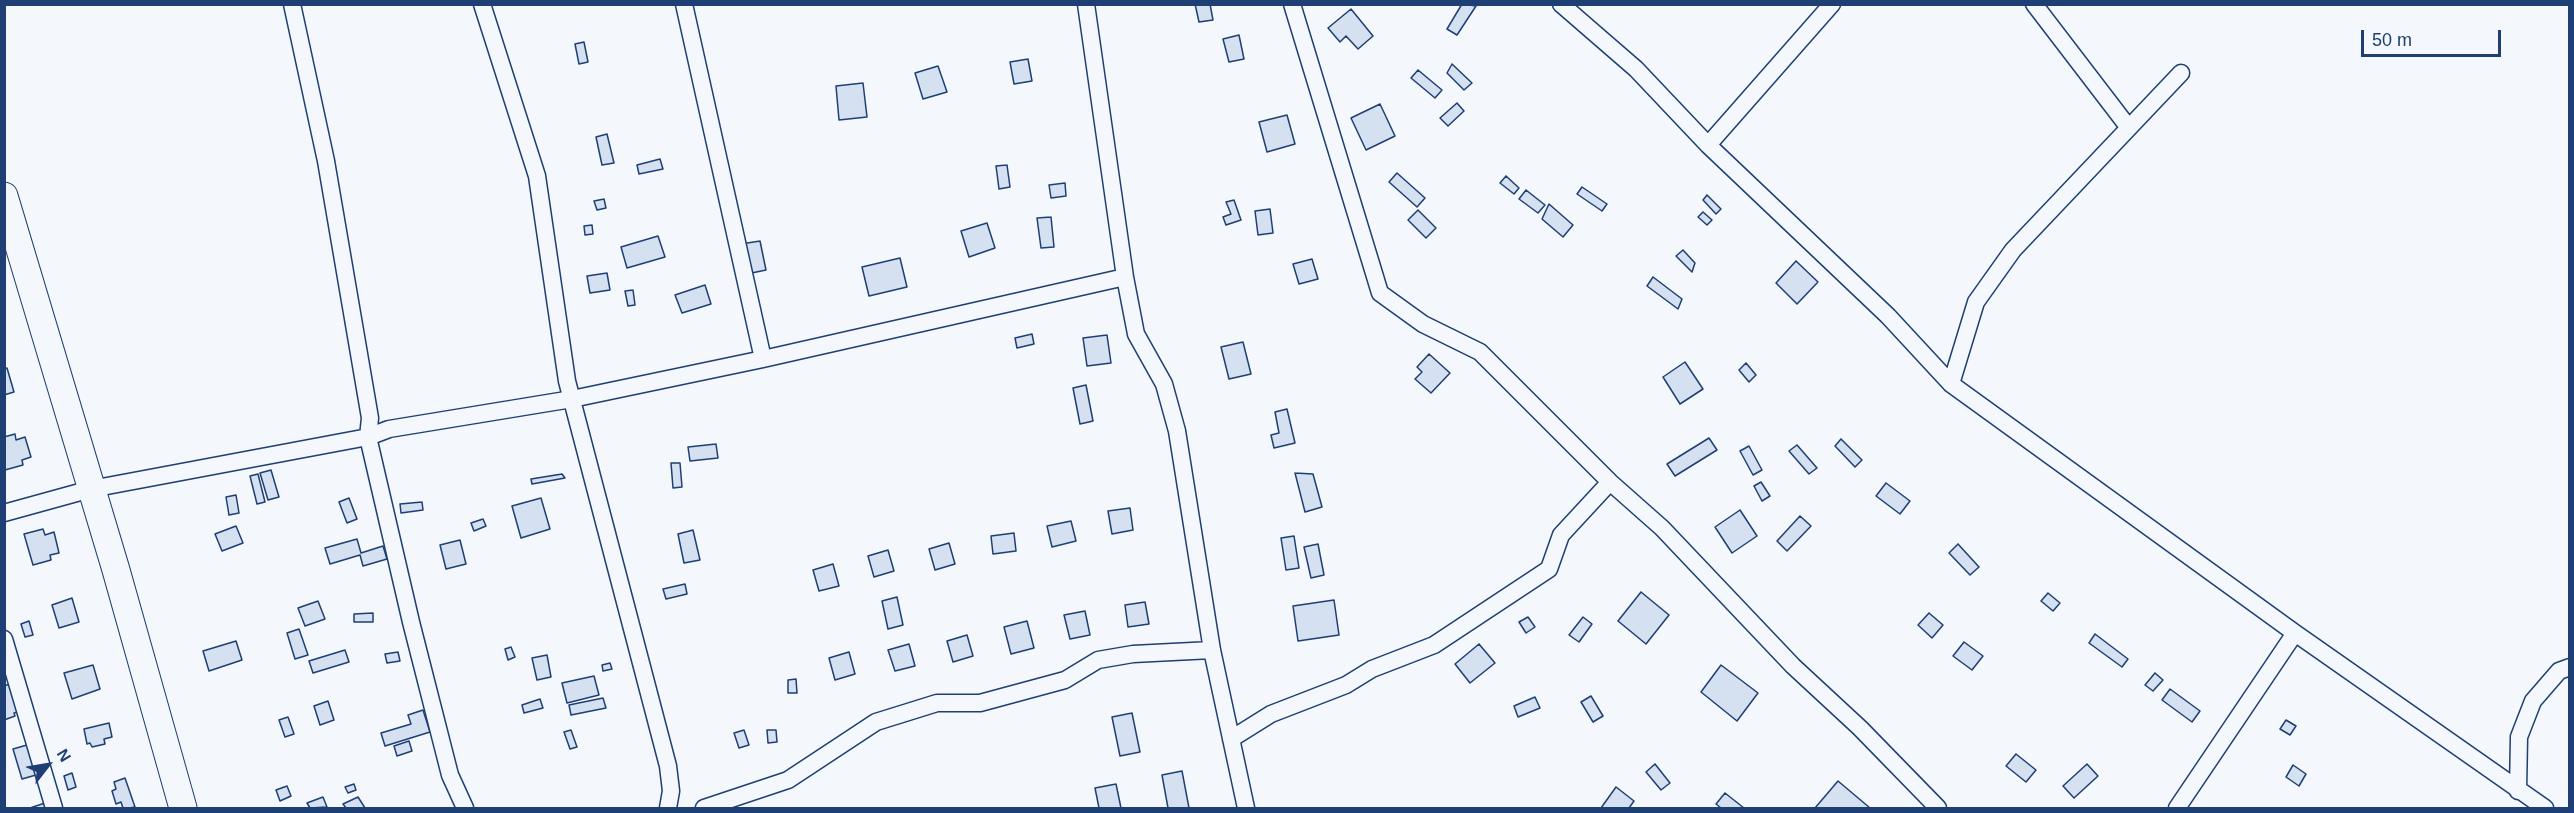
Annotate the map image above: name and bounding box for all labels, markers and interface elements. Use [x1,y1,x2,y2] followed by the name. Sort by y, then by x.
[2364,18,2504,56] scale bar
[2372,30,2412,50] text: 50 m
[18,735,78,795] north arrow
[54,746,74,765] text: N

